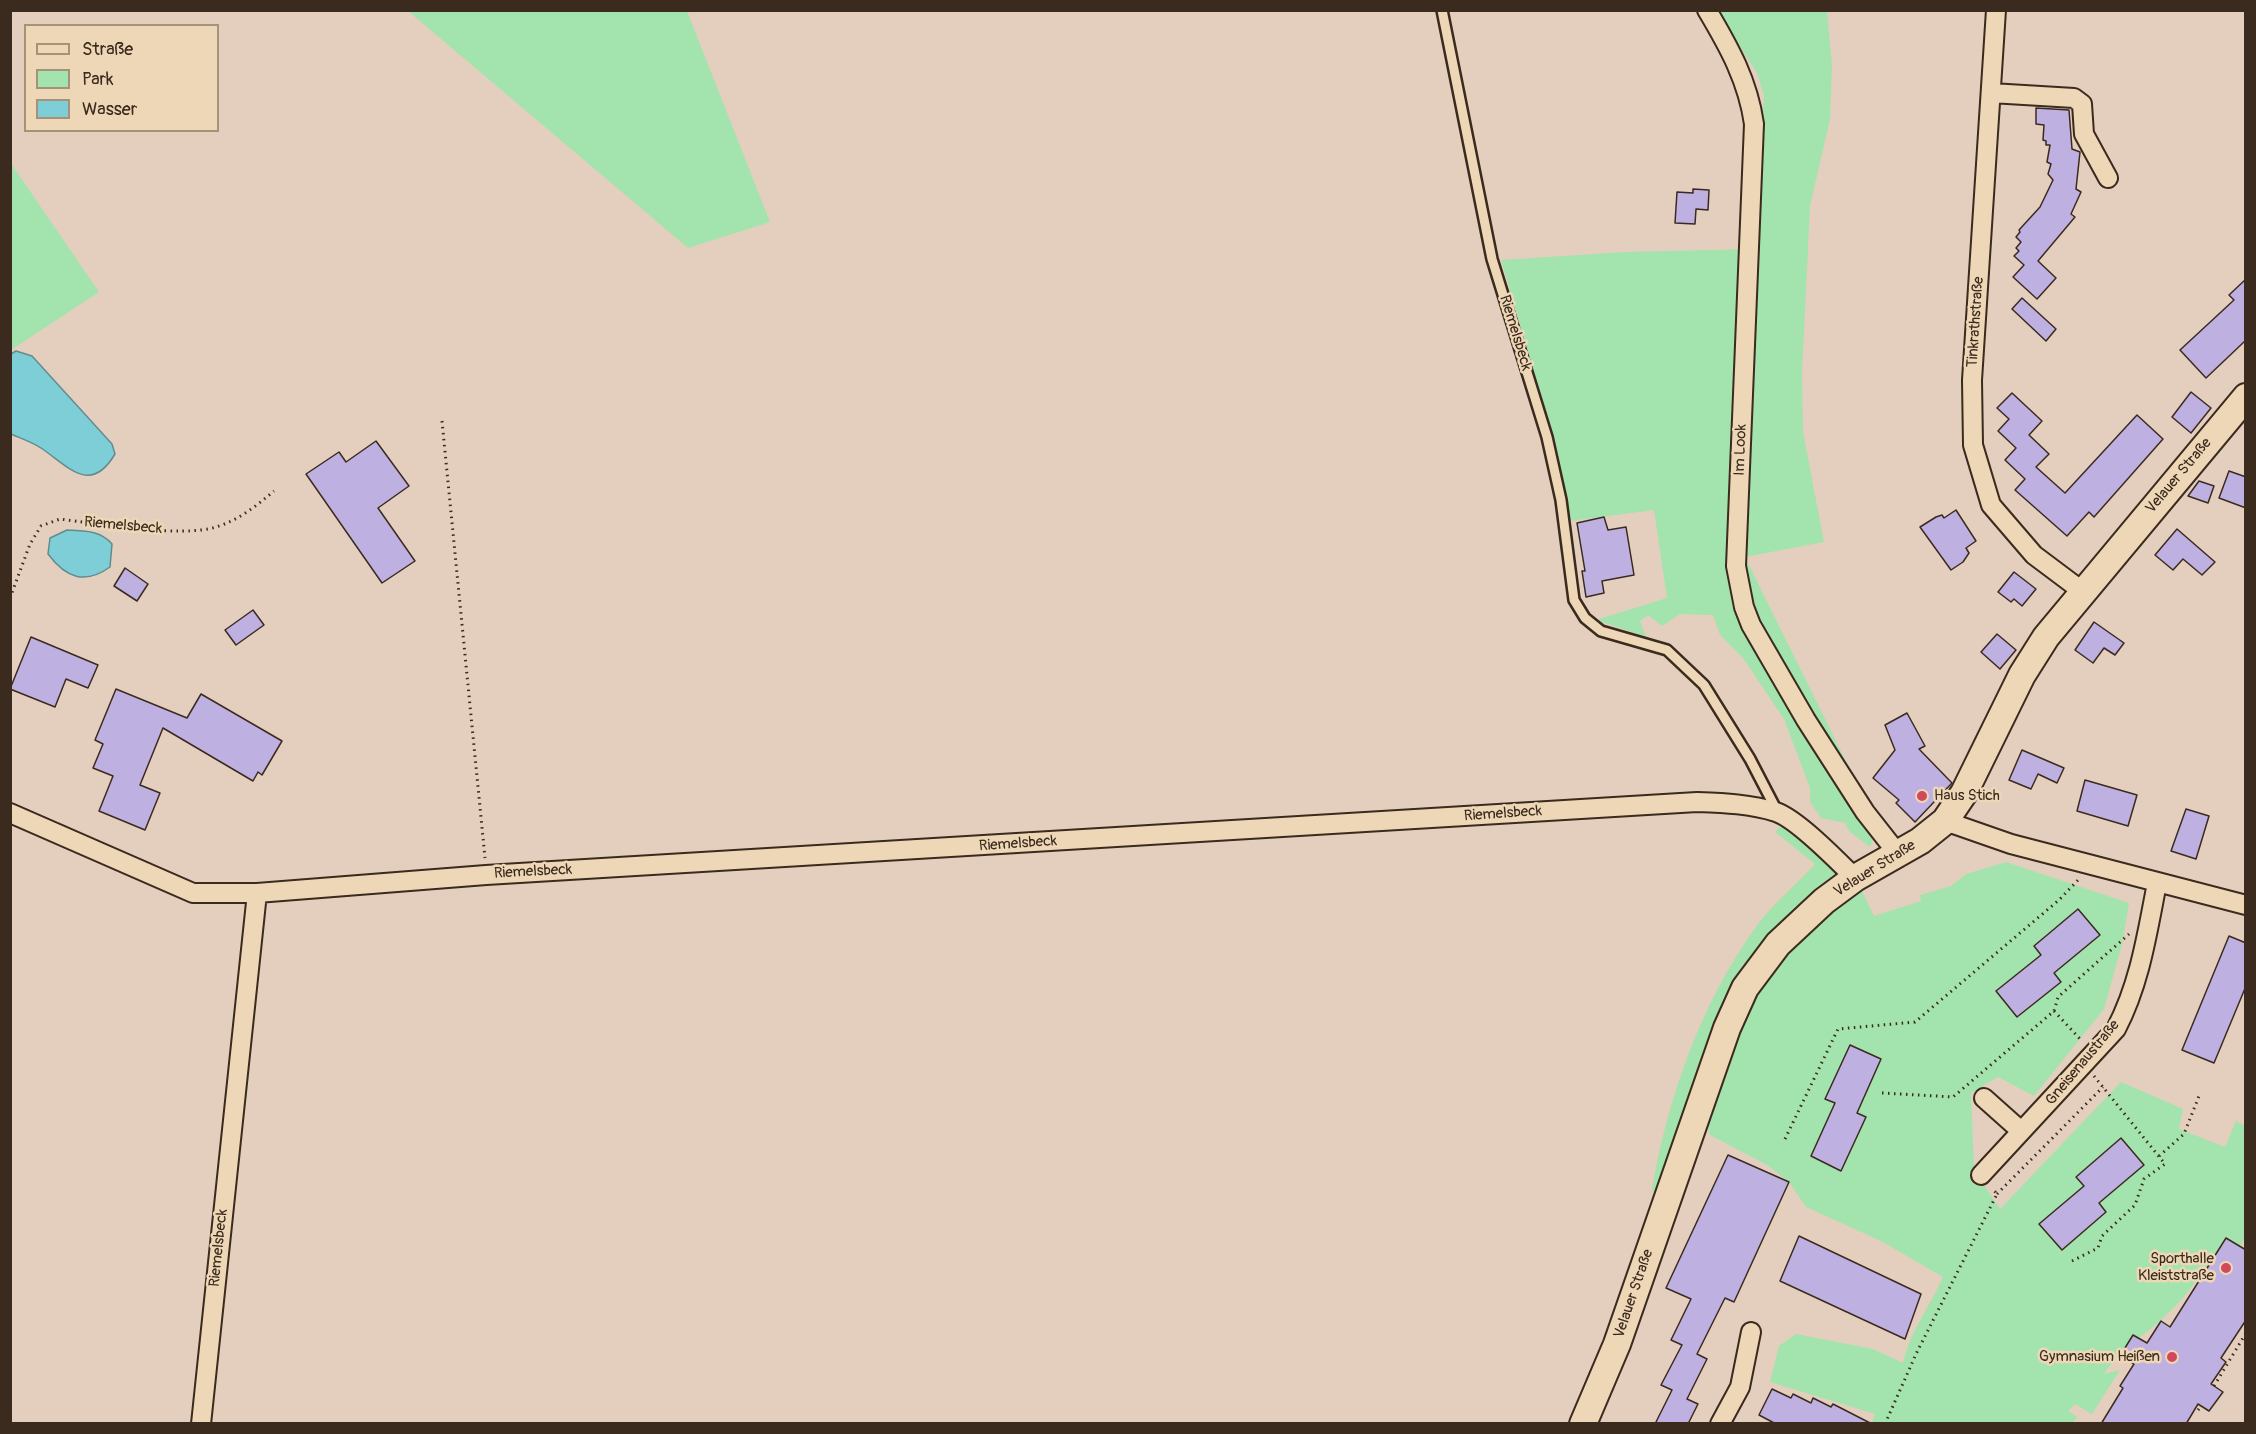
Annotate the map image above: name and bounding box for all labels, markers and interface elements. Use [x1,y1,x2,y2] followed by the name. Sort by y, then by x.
[24,24,219,132] legend
[82,38,133,61] text: Straße
[82,68,114,91] text: Park
[82,98,137,121] text: Wasser
[1964,276,1988,368] street label: Tinkrathstraße
[1495,293,1535,373] street label: Riemelsbeck
[1731,424,1751,476] street label: Im Look
[2142,435,2216,517] street label: Velauer Straße
[83,514,163,538] street label: Riemelsbeck
[1934,787,2000,805] place label: Haus Stich
[1915,789,1929,803] marker: Haus Stich
[1463,802,1543,826] street label: Riemelsbeck
[978,832,1058,856] street label: Riemelsbeck
[1831,837,1919,901] street label: Velauer Straße
[493,861,573,883] street label: Riemelsbeck
[2042,1017,2124,1109] street label: Gneisenaustraße
[206,1208,232,1288] street label: Riemelsbeck
[1610,1247,1658,1341] street label: Velauer Straße
[2138,1250,2214,1285] place label: Sporthalle Kleiststraße
[2219,1261,2233,1275] marker: Sporthalle Kleiststraße
[2039,1348,2160,1366] place label: Gymnasium Heißen
[2165,1350,2179,1364] marker: Gymnasium Heißen

